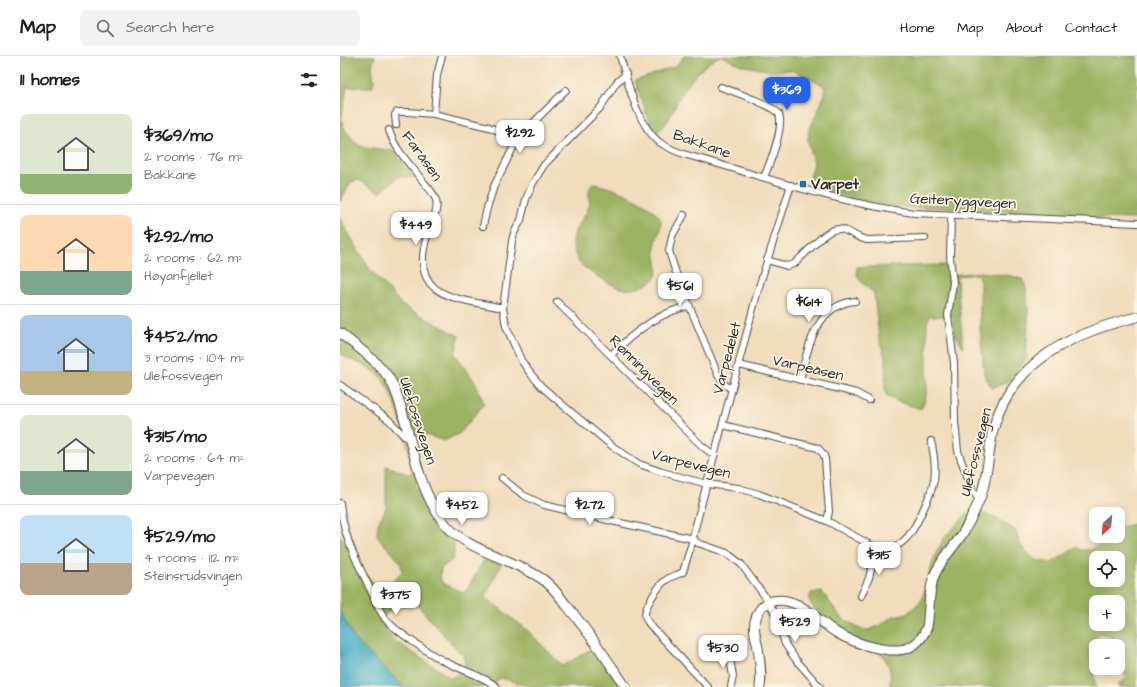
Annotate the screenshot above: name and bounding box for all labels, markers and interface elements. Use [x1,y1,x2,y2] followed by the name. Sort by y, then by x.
[80,10,360,46] search box
[20,14,56,41] text: Map
[94,17,116,39] icon: search
[126,17,215,38] text: Search here
[900,18,935,38] text: Home
[957,18,983,38] text: Map
[1005,18,1043,38] text: About
[1065,18,1117,38] text: Contact
[20,68,80,92] text: 11 homes
[298,69,320,91] icon: filters
[763,77,811,111] pin: $369
[772,81,802,99] text: $369
[496,120,544,154] pin: $292
[144,124,213,148] text: $369/mo
[505,124,535,142] text: $292
[670,124,734,164] street label: Bakkane
[397,127,448,186] street label: Faråsen
[52,130,100,178] icon: home
[144,148,244,166] text: 2 rooms · 76 m²
[144,166,196,184] text: Bakkane
[810,174,860,195] place label: Varpet
[798,179,808,189] marker: Varpet
[909,188,1017,215] street label: Geiteryggvegen
[392,212,440,246] pin: $449
[400,216,432,234] text: $449
[144,225,213,249] text: $292/mo
[52,231,100,279] icon: home
[144,249,243,267] text: 2 rooms · 62 m²
[144,267,213,285] text: Høyanfjellet
[656,273,704,307] pin: $561
[667,277,693,295] text: $561
[785,289,833,323] pin: $614
[796,293,822,311] text: $614
[707,319,747,397] street label: Varpedelet
[144,325,217,349] text: $452/mo
[604,330,684,411] street label: Rønningvegen
[52,331,100,379] icon: home
[144,349,245,367] text: 3 rooms · 104 m²
[770,350,846,387] street label: Varpeåsen
[144,367,222,385] text: Ulefossvegen
[393,375,442,468] street label: Ulefossvegen
[955,405,998,499] street label: Ulefossvegen
[144,425,207,449] text: $315/mo
[52,431,100,479] icon: home
[649,444,733,485] street label: Varpevegen
[144,449,245,467] text: 2 rooms · 64 m²
[144,467,214,485] text: Varpevegen
[438,492,486,526] pin: $452
[566,492,614,526] pin: $272
[446,496,478,514] text: $452
[575,496,605,514] text: $272
[1089,507,1125,543] north arrow
[1089,507,1125,675] map controls
[144,525,215,549] text: $529/mo
[52,531,100,579] icon: home
[855,542,903,576] pin: $315
[867,546,891,564] text: $315
[144,549,240,567] text: 4 rooms · 112 m²
[1089,551,1125,587] button: locate
[144,567,242,585] text: Steinsrudsvingen
[372,582,420,616] pin: $375
[380,586,412,604] text: $375
[1089,595,1125,631] button: +
[771,609,819,643] pin: $529
[779,613,811,631] text: $529
[699,635,747,669] pin: $530
[707,639,739,657] text: $530
[1089,639,1125,675] button: −

